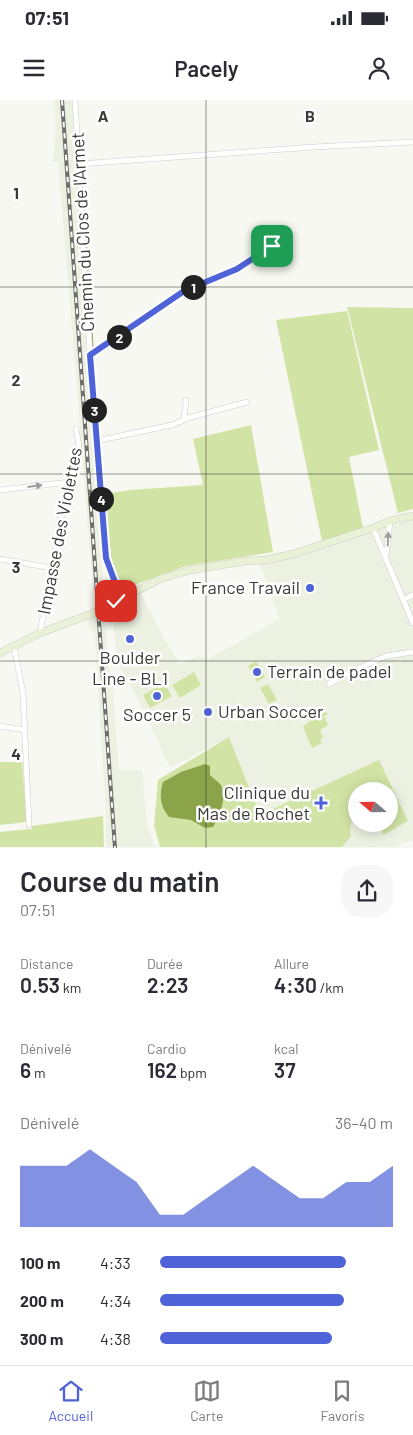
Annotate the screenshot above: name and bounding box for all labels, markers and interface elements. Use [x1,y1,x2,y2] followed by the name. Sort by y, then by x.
[25,6,69,29] text: 07:51
[20,54,48,82] icon: menu
[365,54,393,82] icon: person
[175,55,238,81] text: Pacely
[98,106,109,125] text: A
[305,106,315,125] text: B
[66,132,98,332] street label: Chemin du Clos de l'Armet
[13,183,19,202] text: 1
[251,225,293,267] pin
[258,232,286,260] icon: arrive
[180,274,206,300] pin: 1
[191,279,196,296] text: 1
[106,324,132,350] pin: 2
[116,329,123,346] text: 2
[12,370,21,389] text: 2
[82,398,106,422] pin: 3
[91,402,98,419] text: 3
[32,445,86,616] street label: Impasse des Violettes
[27,482,43,490] one-way arrow
[88,486,114,512] pin: 4
[97,491,106,508] text: 4
[385,530,393,546] one-way arrow
[12,557,20,576] text: 3
[191,576,300,598] place label: France Travail
[95,580,137,622] pin
[304,582,316,594] marker: France Travail
[102,587,130,615] icon: check
[124,633,136,645] marker: Boulder Line - BL1
[92,646,168,689] place label: Boulder Line - BL1
[267,660,391,682] place label: Terrain de padel
[251,666,263,678] marker: Terrain de padel
[151,690,163,702] marker: Soccer 5
[218,700,324,722] place label: Urban Soccer
[123,703,191,725] place label: Soccer 5
[202,706,214,718] marker: Urban Soccer
[11,744,21,763] text: 4
[197,781,310,824] place label: Clinique du Mas de Rochet
[348,782,398,832] north arrow
[348,782,398,832] map controls
[314,796,328,810] marker: Clinique du Mas de Rochet
[20,864,219,898] text: Course du matin
[341,865,393,917] button: share
[20,900,55,919] text: 07:51
[20,955,73,972] text: Distance
[147,955,183,972] text: Durée
[274,955,309,972] text: Allure
[20,972,60,997] text: 0.53
[147,972,189,997] text: 2:23
[274,972,317,997] text: 4:30
[60,979,81,996] text: km
[317,979,344,996] text: /km
[20,1040,72,1057] text: Dénivelé
[147,1040,186,1057] text: Cardio
[274,1040,298,1057] text: kcal
[20,1057,31,1082] text: 6
[147,1057,177,1082] text: 162
[274,1057,295,1082] text: 37
[31,1064,46,1081] text: m
[177,1064,207,1081] text: bpm
[20,1113,79,1132] text: Dénivelé
[335,1113,393,1132] text: 36–40 m
[20,1253,60,1272] text: 100 m
[100,1253,131,1272] text: 4:33
[20,1291,64,1310] text: 200 m
[100,1291,131,1310] text: 4:34
[20,1329,63,1348] text: 300 m
[100,1329,131,1348] text: 4:38
[49,1377,93,1424] tab: Accueil
[190,1377,223,1424] tab: Carte
[320,1377,364,1424] tab: Favoris

